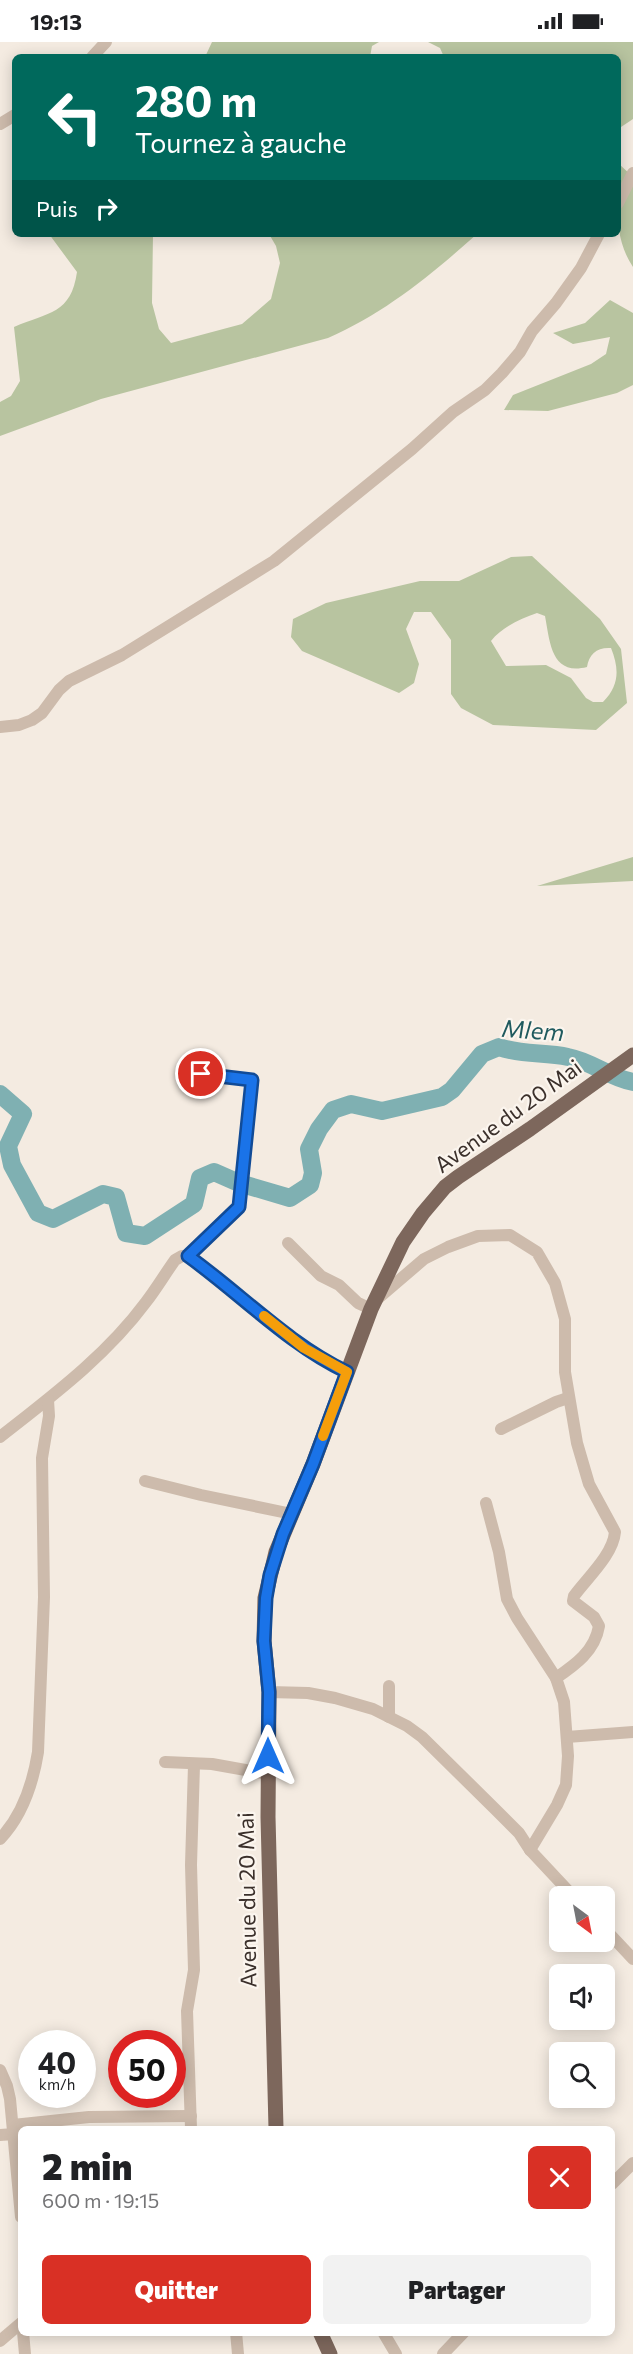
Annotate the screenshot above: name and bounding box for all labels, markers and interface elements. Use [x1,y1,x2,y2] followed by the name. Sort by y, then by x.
[30,8,82,35] text: 19:13
[135,74,257,126] text: 280 m
[36,78,114,156] icon: left
[135,126,346,159] text: Tournez à gauche
[90,192,123,225] icon: right
[36,195,78,222] text: Puis
[501,1013,565,1046] water label: Mlem
[175,1048,226,1099] pin
[429,1053,587,1178] street label: Avenue du 20 Mai
[184,1057,217,1090] icon: arrive
[236,1724,300,1788] position arrow
[231,1812,262,1988] street label: Avenue du 20 Mai
[549,1886,615,1952] north arrow
[549,1886,615,2108] map controls
[549,1964,615,2030] button: sound
[108,2030,186,2108] speed limit sign: 50
[549,2042,615,2108] button: search
[38,2043,76,2080] text: 40
[39,2075,75,2093] text: km/h
[42,2143,132,2187] text: 2 min
[528,2146,591,2209] button: close
[42,2188,159,2212] text: 600 m · 19:15
[42,2255,311,2324] button: Quitter
[323,2255,591,2324] button: Partager

